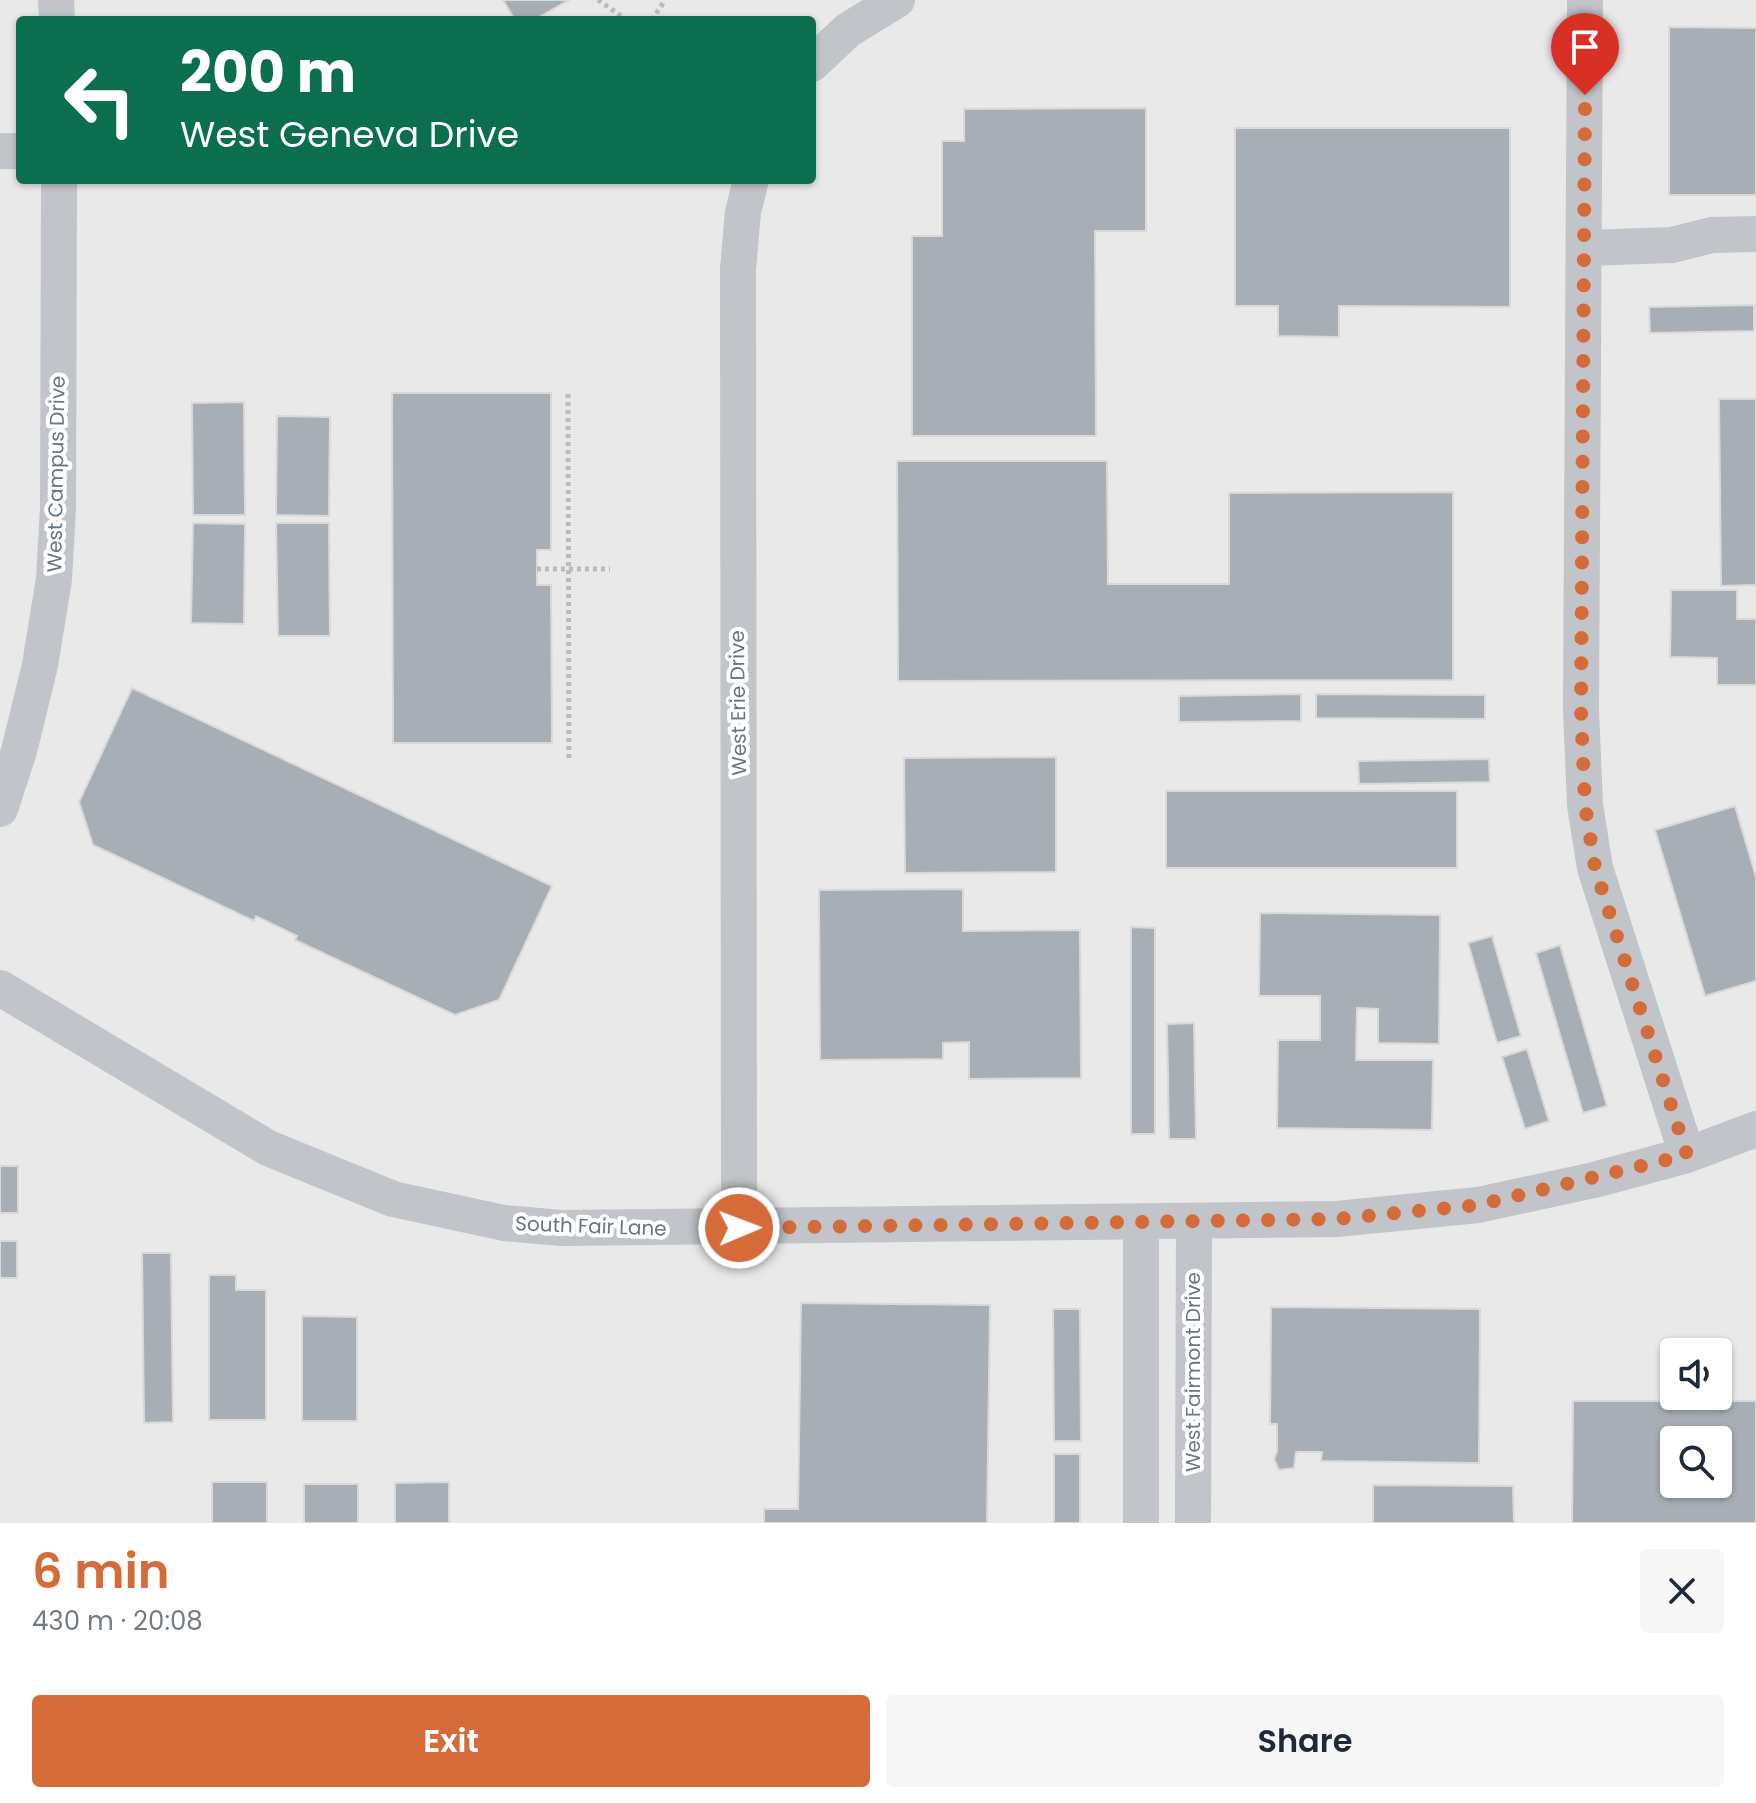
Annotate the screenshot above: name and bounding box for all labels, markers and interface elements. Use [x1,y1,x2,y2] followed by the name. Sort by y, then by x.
[1551,13,1619,95] pin
[1563,25,1607,69] icon: arrive
[180,33,356,112] text: 200 m
[48,48,152,152] icon: left
[180,109,519,160] text: West Geneva Drive
[40,375,72,573] street label: West Campus Drive
[723,630,753,776] street label: West Erie Drive
[697,1186,781,1270] position arrow
[515,1209,667,1243] street label: South Fair Lane
[1179,1272,1207,1472] street label: West Fairmont Drive
[1660,1338,1732,1498] map controls
[1660,1338,1732,1410] button: sound
[1660,1426,1732,1498] button: search
[32,1538,170,1605] text: 6 min
[1640,1549,1724,1633] button: close
[32,1603,203,1639] text: 430 m · 20:08
[32,1695,870,1787] button: Exit
[886,1695,1724,1787] button: Share

